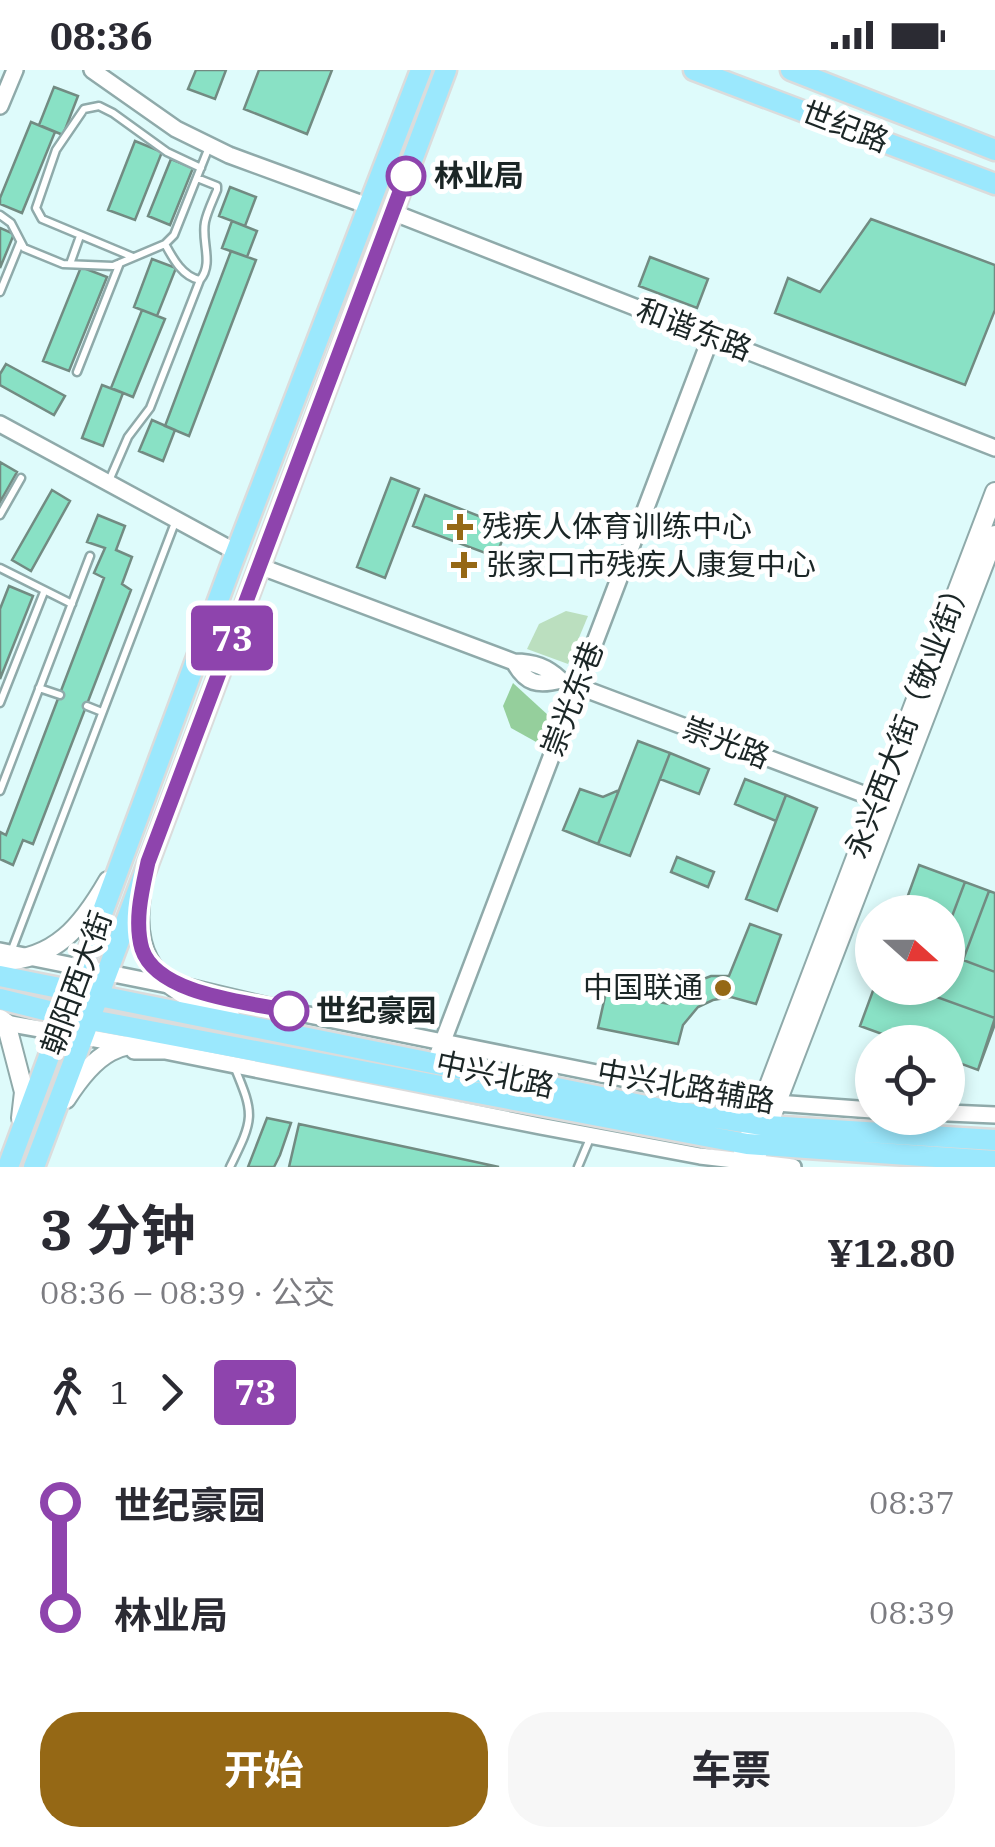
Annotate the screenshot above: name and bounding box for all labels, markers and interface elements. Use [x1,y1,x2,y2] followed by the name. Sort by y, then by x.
[50,11,153,60] text: 08:36
[797,91,895,160] street label: 世纪路
[434,155,524,194] place label: 林业局
[387,157,425,195] marker: 林业局
[632,289,758,368] street label: 和谐东路
[482,506,752,545] place label: 残疾人体育训练中心
[447,514,473,540] marker: 残疾人体育训练中心
[486,544,816,583] place label: 张家口市残疾人康复中心
[451,552,477,578] marker: 张家口市残疾人康复中心
[836,569,980,863] street label: 永兴西大街（敬业街）
[187,606,277,670] line badge: 73
[211,615,253,661] text: 73
[532,635,611,761] street label: 崇光东巷
[678,707,776,776] street label: 崇光路
[855,895,965,1005] north arrow
[855,895,965,1135] map controls
[32,905,120,1060] street label: 朝阳西大街
[583,967,703,1006] place label: 中国联通
[712,977,734,999] marker: 中国联通
[316,990,436,1029] place label: 世纪豪园
[270,992,308,1030] marker: 世纪豪园
[855,1025,965,1135] button: locate
[433,1042,558,1105] street label: 中兴北路
[594,1051,778,1120] street label: 中兴北路辅路
[40,1194,196,1265] text: 3 分钟
[827,1228,955,1277] text: ¥12.80
[40,1271,335,1313] text: 08:36 – 08:39 · 公交
[40,1365,95,1420] icon: walk
[144,1365,199,1420] icon: forward
[234,1369,276,1415] text: 73
[110,1371,129,1413] text: 1
[114,1480,266,1529] text: 世纪豪园
[869,1481,955,1523] text: 08:37
[114,1590,228,1639] text: 林业局
[869,1591,955,1633] text: 08:39
[40,1712,488,1827] button: 开始
[508,1712,955,1827] button: 车票

